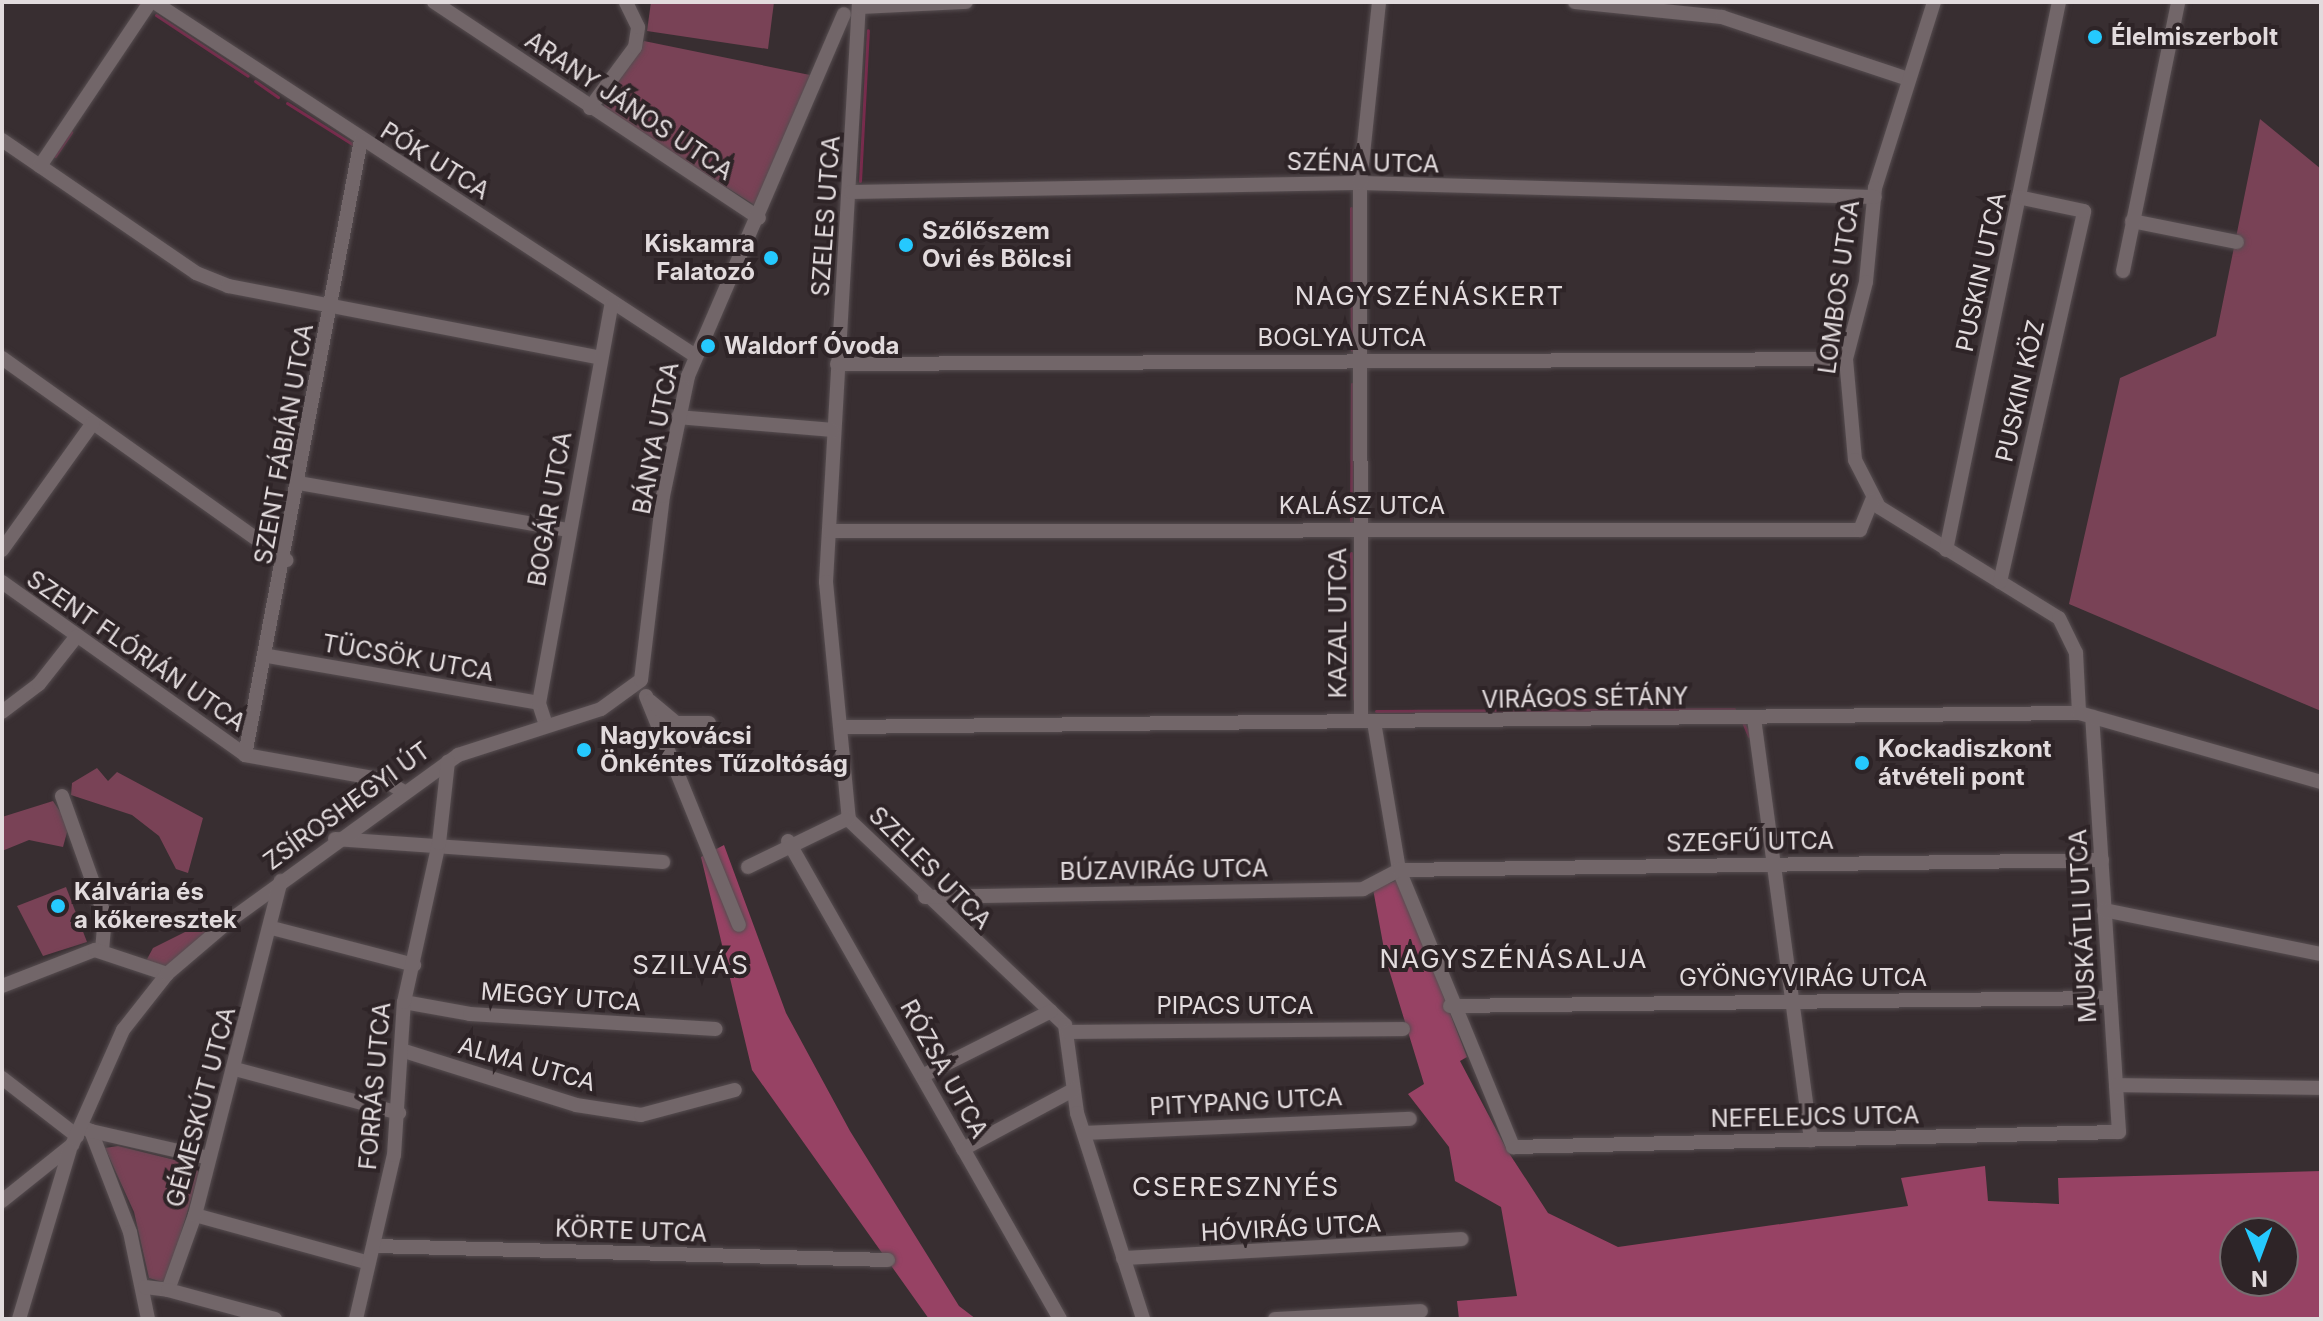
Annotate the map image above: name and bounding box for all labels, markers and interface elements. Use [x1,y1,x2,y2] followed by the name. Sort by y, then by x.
[2111,23,2278,51] place label: Élelmiszerbolt
[520,26,738,186] street label: ARANY JÁNOS UTCA
[2086,28,2104,46] marker: Élelmiszerbolt
[375,116,495,206] street label: PÓK UTCA
[806,135,846,297] street label: SZELES UTCA
[1286,147,1440,179] street label: SZÉNA UTCA
[1950,190,2012,354] street label: PUSKIN UTCA
[1813,198,1865,376] street label: LOMBOS UTCA
[922,217,1072,273] place label: Szőlőszem Ovi és Bölcsi
[644,230,755,286] place label: Kiskamra Falatozó
[897,236,915,254] marker: Szőlőszem Ovi és Bölcsi
[762,249,780,267] marker: Kiskamra Falatozó
[1295,280,1565,312] district label: NAGYSZÉNÁSKERT
[1990,317,2050,465] street label: PUSKIN KÖZ
[249,322,319,566] street label: SZENT FÁBIÁN UTCA
[1258,324,1426,352] street label: BOGLYA UTCA
[724,332,900,360] place label: Waldorf Óvoda
[699,337,717,355] marker: Waldorf Óvoda
[627,359,685,517] street label: BÁNYA UTCA
[522,429,578,589] street label: BOGÁR UTCA
[1279,492,1445,520] street label: KALÁSZ UTCA
[1324,548,1352,698] street label: KAZAL UTCA
[21,565,251,737] street label: SZENT FLÓRIÁN UTCA
[320,629,496,687] street label: TÜCSÖK UTCA
[1481,682,1689,714] street label: VIRÁGOS SÉTÁNY
[600,722,848,778] place label: Nagykovácsi Önkéntes Tűzoltóság
[1878,735,2052,791] place label: Kockadiszkont átvételi pont
[258,736,436,876] street label: ZSÍROSHEGYI ÚT
[575,741,593,759] marker: Nagykovácsi Önkéntes Tűzoltóság
[1853,754,1871,772] marker: Kockadiszkont átvételi pont
[863,801,997,935] street label: SZELES UTCA
[1666,826,1834,858] street label: SZEGFŰ UTCA
[2064,828,2102,1024] street label: MUSKÁTLI UTCA
[1059,854,1269,886] street label: BÚZAVIRÁG UTCA
[74,878,237,934] place label: Kálvária és a kőkeresztek
[49,897,67,915] marker: Kálvária és a kőkeresztek
[1380,943,1648,975] district label: NAGYSZÉNÁSALJA
[632,949,750,981] district label: SZILVÁS
[1679,964,1927,992] street label: GYÖNGYVIRÁG UTCA
[480,977,642,1017] street label: MEGGY UTCA
[1156,992,1314,1020] street label: PIPACS UTCA
[894,995,994,1143] street label: RÓZSA UTCA
[353,1001,397,1171] street label: FORRÁS UTCA
[160,1004,242,1210] street label: GÉMESKÚT UTCA
[455,1031,599,1097] street label: ALMA UTCA
[1149,1083,1343,1121] street label: PITYPANG UTCA
[1710,1101,1920,1133] street label: NEFELEJCS UTCA
[1132,1171,1340,1203] district label: CSERESZNYÉS
[1200,1209,1382,1247] street label: HÓVIRÁG UTCA
[555,1214,707,1248] street label: KÖRTE UTCA
[2219,1217,2299,1297] north arrow
[2251,1266,2268,1292] text: N

